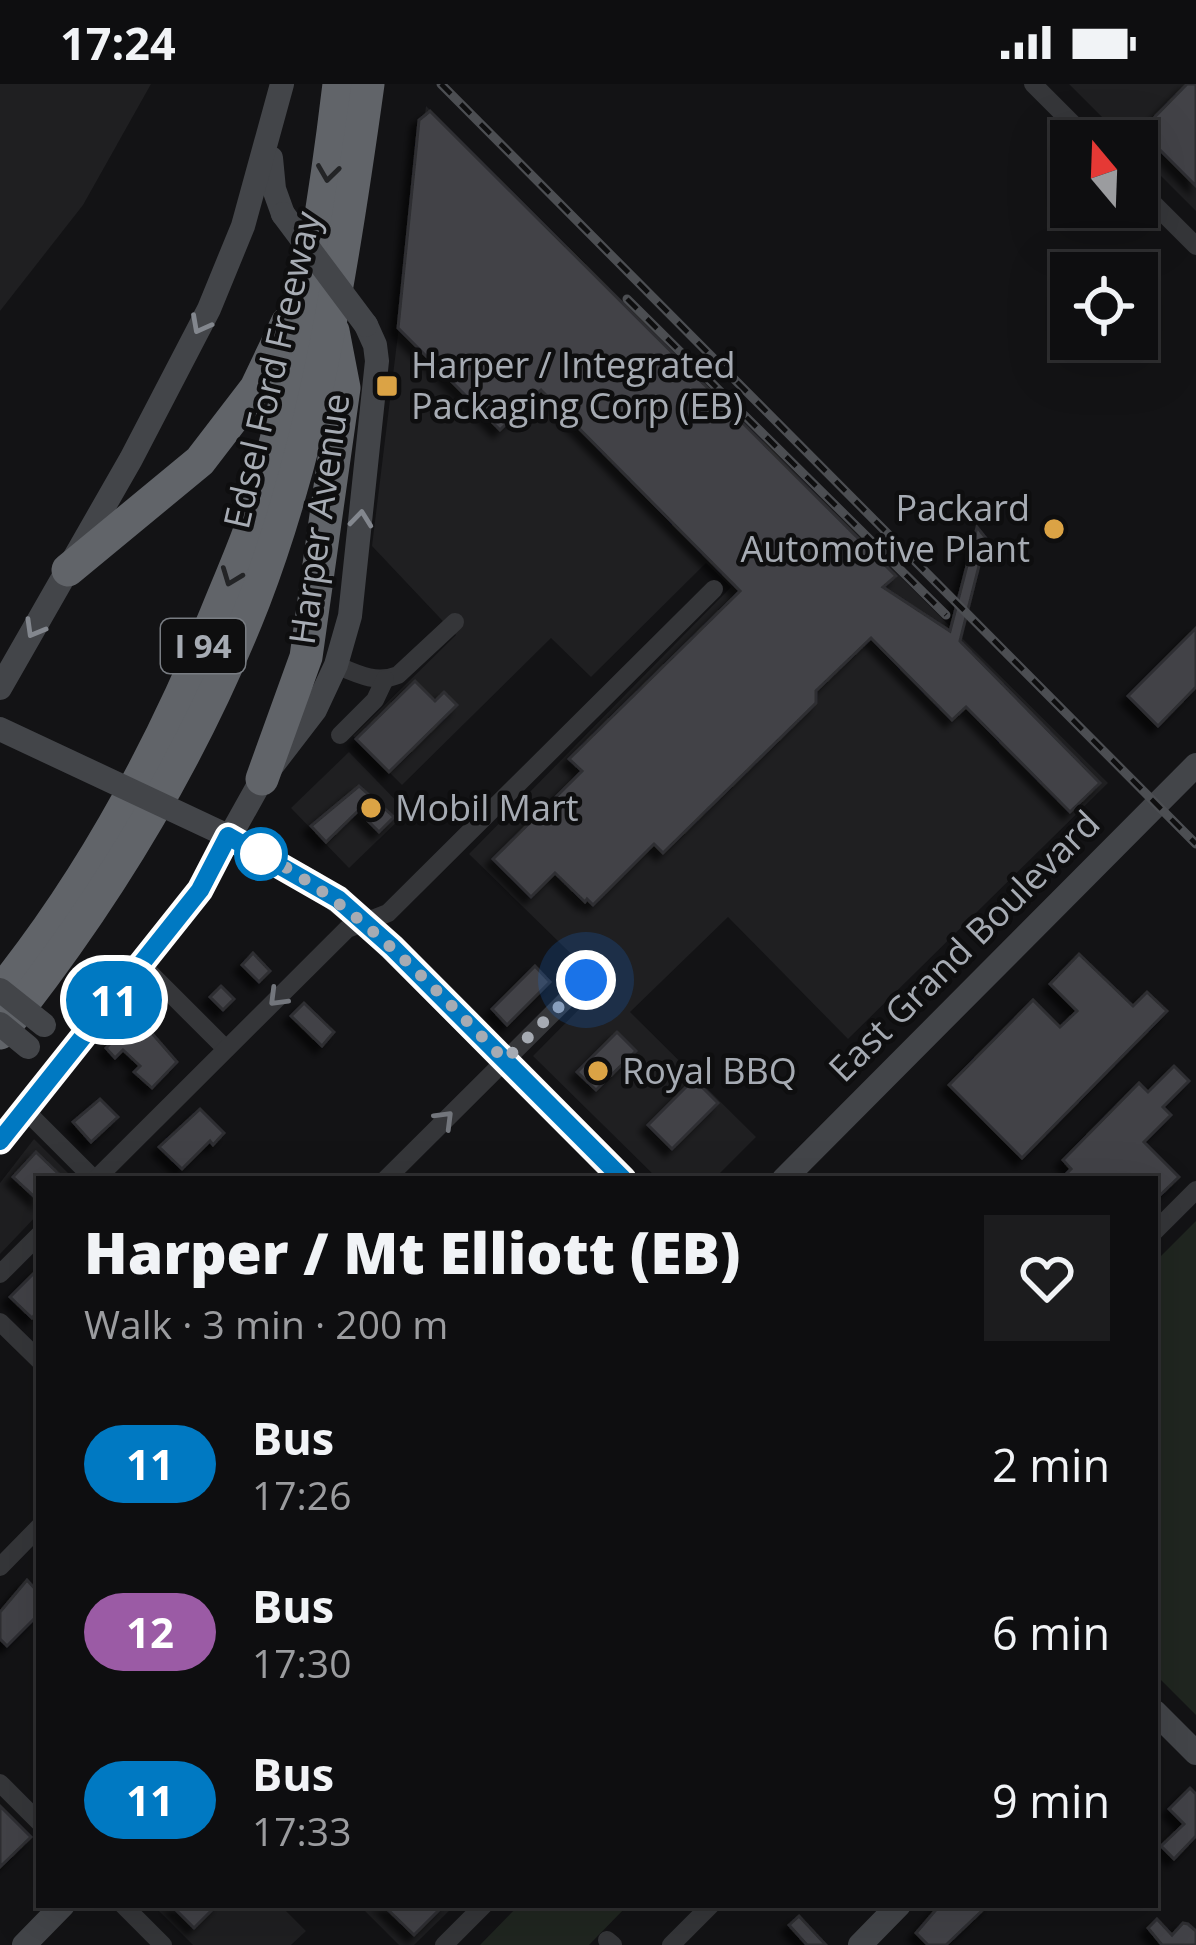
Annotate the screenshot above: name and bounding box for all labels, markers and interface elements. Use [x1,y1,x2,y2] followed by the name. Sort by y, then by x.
[60,12,176,73] text: 17:24
[1050,120,1158,228] north arrow
[1050,120,1158,360] map controls
[316,163,342,183] one-way arrow
[211,206,332,533] street label: Edsel Ford Freeway
[1050,252,1158,360] button: locate
[191,312,214,333] one-way arrow
[411,340,743,430] place label: Harper / Integrated Packaging Corp (EB)
[374,373,400,399] marker: Harper / Integrated Packaging Corp (EB)
[277,390,360,648] street label: Harper Avenue
[741,483,1030,573] place label: Packard Automotive Plant
[347,510,373,529] one-way arrow
[1041,516,1067,542] marker: Packard Automotive Plant
[220,565,245,586] one-way arrow
[25,616,48,638] one-way arrow
[161,619,245,673] road number: I 94
[395,783,579,832] place label: Mobil Mart
[358,795,384,821] marker: Mobil Mart
[817,799,1110,1092] street label: East Grand Boulevard
[236,829,286,879] unlabelled marker
[556,950,616,1010] your location
[60,961,168,1039] line badge: 11
[90,971,138,1028] text: 11
[270,984,292,1006] one-way arrow
[622,1046,797,1095] place label: Royal BBQ
[585,1058,611,1084] marker: Royal BBQ
[431,1112,453,1134] one-way arrow
[84,1213,740,1291] text: Harper / Mt Elliott (EB)
[984,1215,1110,1341] button: heart
[84,1297,448,1350] text: Walk · 3 min · 200 m
[252,1407,334,1468] text: Bus
[992,1434,1110,1495] text: 2 min
[126,1435,174,1492] text: 11
[252,1468,351,1521] text: 17:26
[252,1575,334,1636] text: Bus
[992,1602,1110,1663] text: 6 min
[126,1603,174,1660] text: 12
[252,1636,351,1689] text: 17:30
[252,1743,334,1804] text: Bus
[992,1770,1110,1831] text: 9 min
[126,1771,174,1828] text: 11
[252,1804,351,1857] text: 17:33

